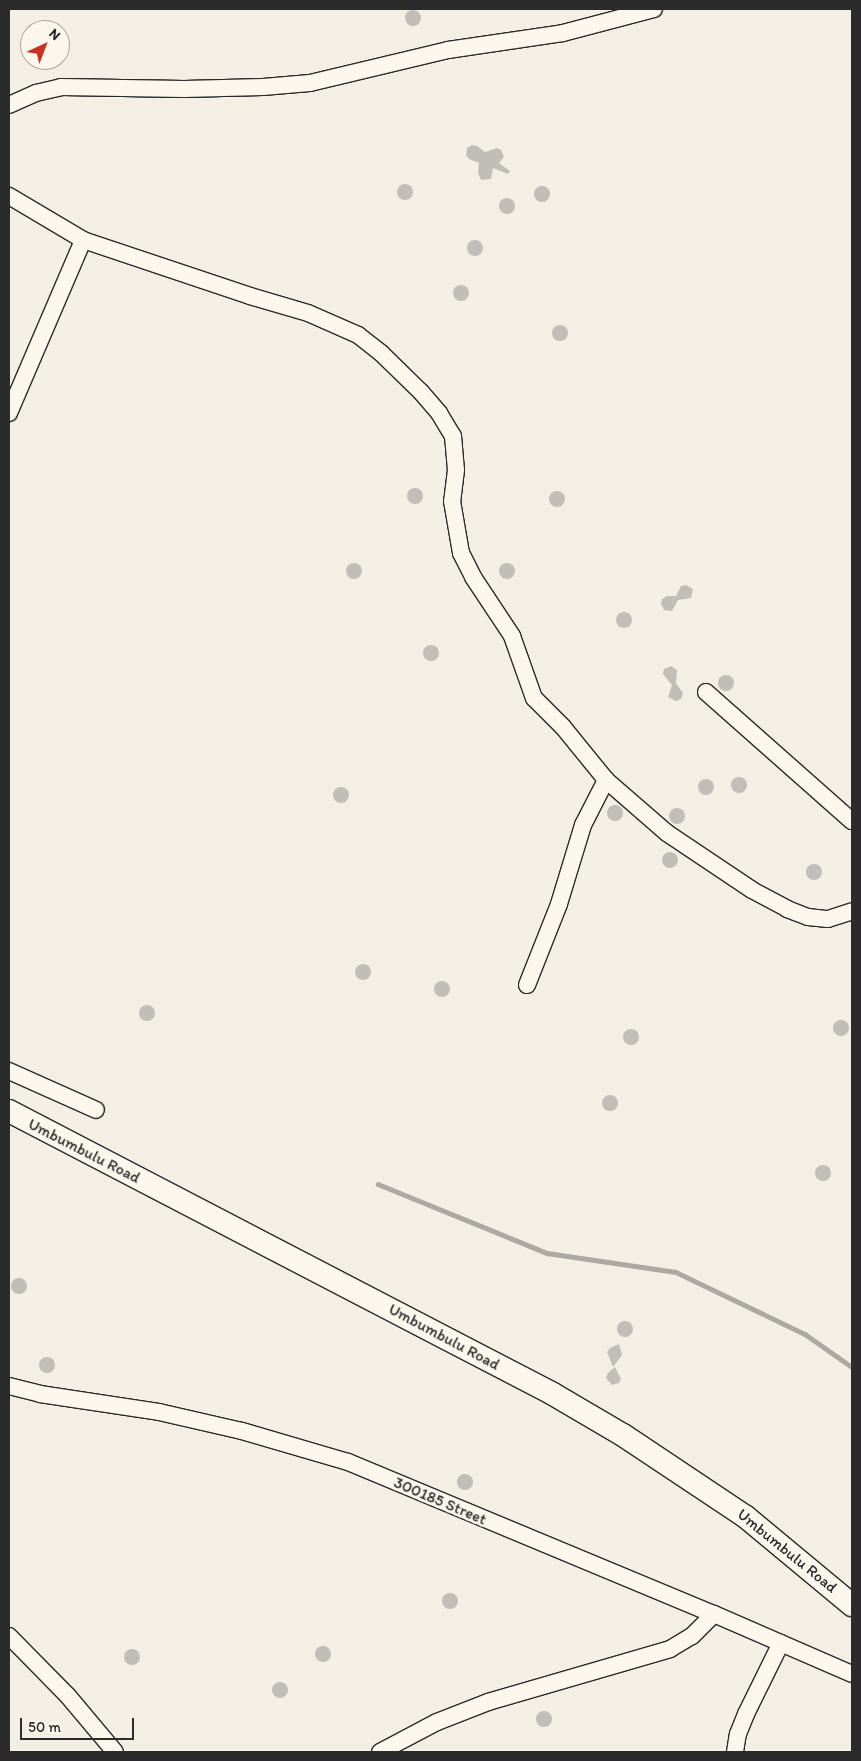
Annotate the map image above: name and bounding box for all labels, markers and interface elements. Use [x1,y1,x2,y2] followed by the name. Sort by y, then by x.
[20,20,70,70] north arrow
[46,25,64,44] text: N
[25,1114,143,1188] street label: Umbumbulu Road
[385,1300,503,1374] street label: Umbumbulu Road
[391,1473,489,1529] street label: 300185 Street
[733,1505,841,1597] street label: Umbumbulu Road
[22,1708,136,1740] scale bar
[28,1718,61,1736] text: 50 m

